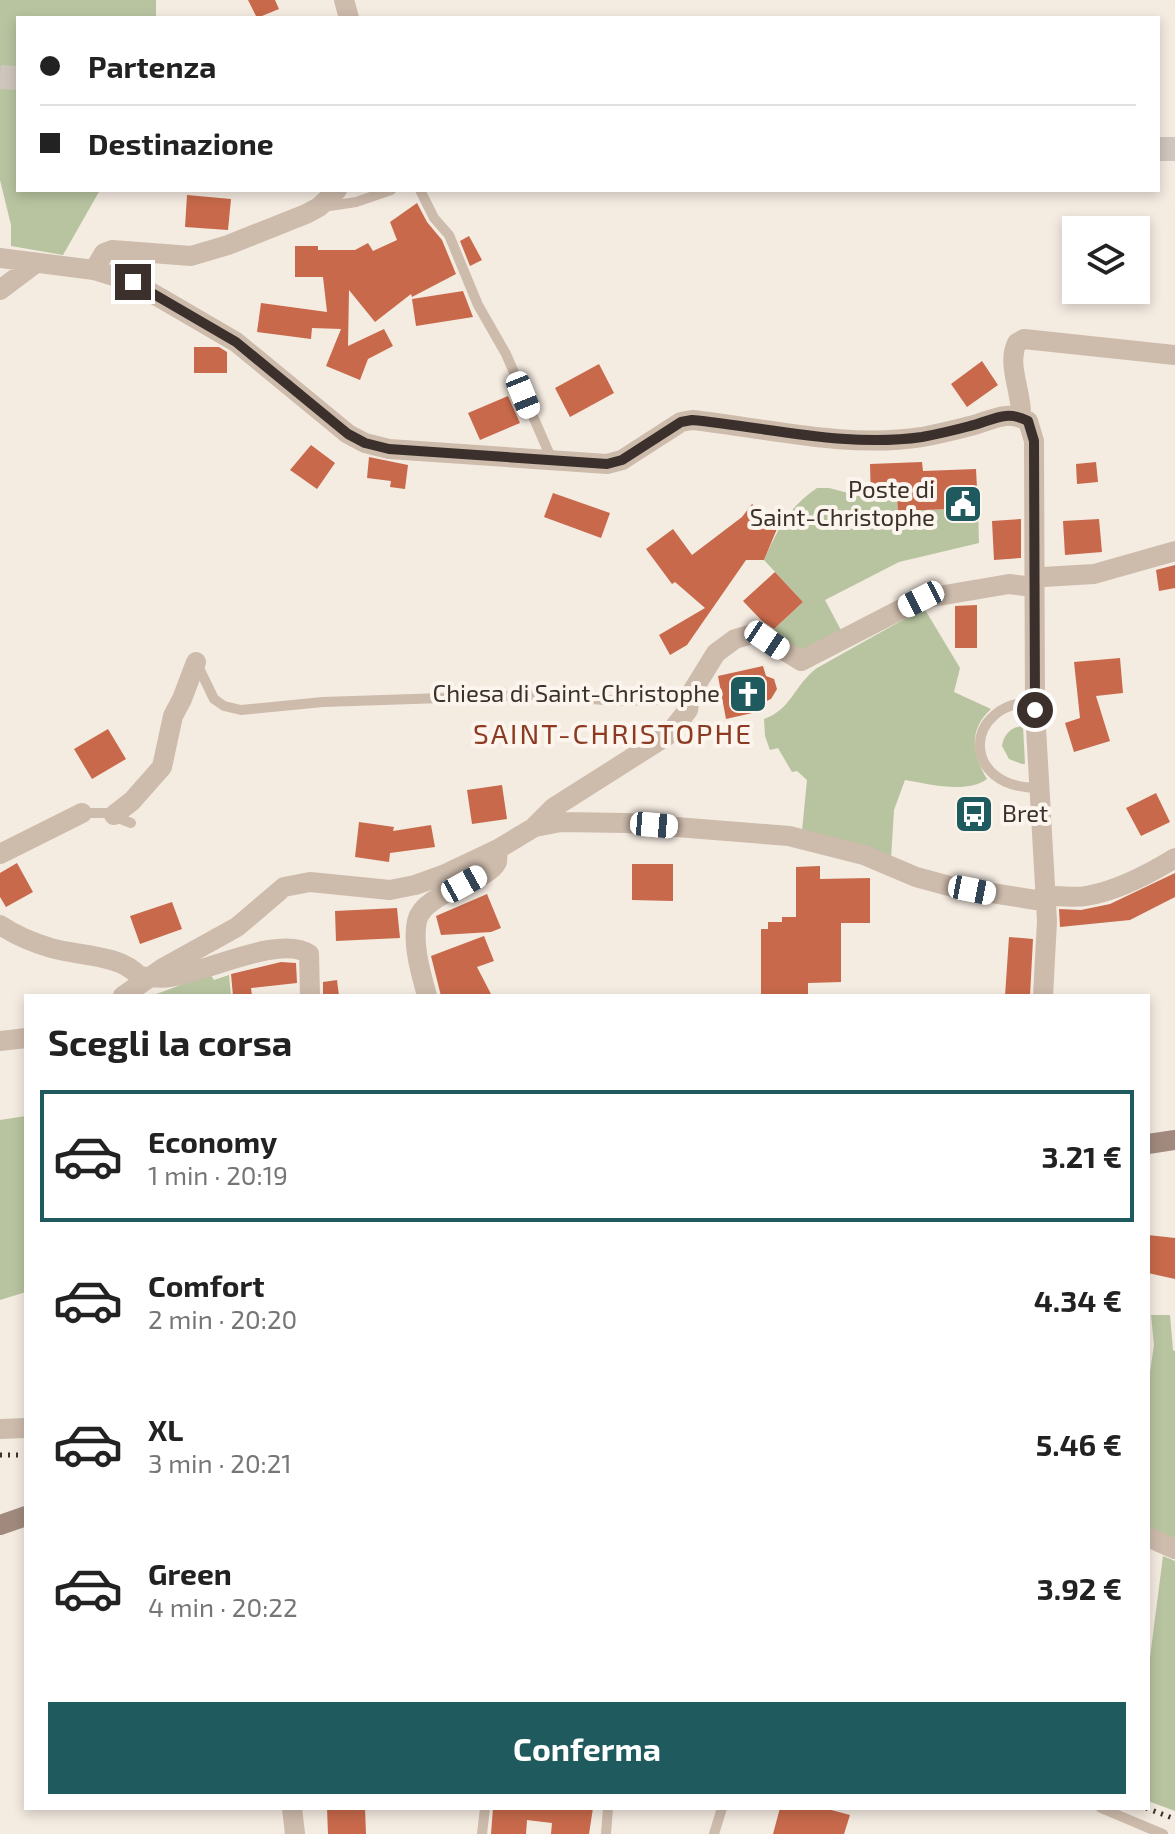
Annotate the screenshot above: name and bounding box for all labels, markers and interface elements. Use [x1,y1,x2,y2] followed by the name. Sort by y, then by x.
[88,48,216,84] text: Partenza
[88,125,274,161] text: Destinazione
[1062,216,1150,304] map controls
[1062,216,1150,304] button: layers
[115,264,151,300] route end
[503,368,543,422] car
[750,474,935,531] place label: Poste di Saint-Christophe
[942,483,984,525] public building icon: Poste di Saint-Christophe
[894,577,948,621] car
[740,617,794,663] car
[727,673,769,715] church icon: Chiesa di Saint-Christophe
[432,678,720,707] place label: Chiesa di Saint-Christophe
[1017,692,1053,728] route start
[473,716,753,750] district label: SAINT-CHRISTOPHE
[953,793,995,835] bus stop icon: Bret
[1002,798,1048,827] place label: Bret
[629,811,679,839] car
[437,862,491,906] car
[946,874,998,906] car
[48,1020,292,1063] text: Scegli la corsa
[52,1120,124,1192] icon: car
[148,1123,277,1159] text: Economy
[1042,1138,1122,1174] text: 3.21 €
[148,1159,288,1190] text: 1 min · 20:19
[52,1264,124,1336] icon: car
[148,1267,265,1303] text: Comfort
[1034,1282,1122,1318] text: 4.34 €
[148,1303,297,1334] text: 2 min · 20:20
[52,1408,124,1480] icon: car
[148,1411,183,1447] text: XL
[1036,1426,1122,1462] text: 5.46 €
[148,1447,292,1478] text: 3 min · 20:21
[52,1552,124,1624] icon: car
[148,1555,232,1591] text: Green
[1037,1570,1122,1606] text: 3.92 €
[148,1591,298,1622] text: 4 min · 20:22
[48,1702,1126,1794] button: Conferma

